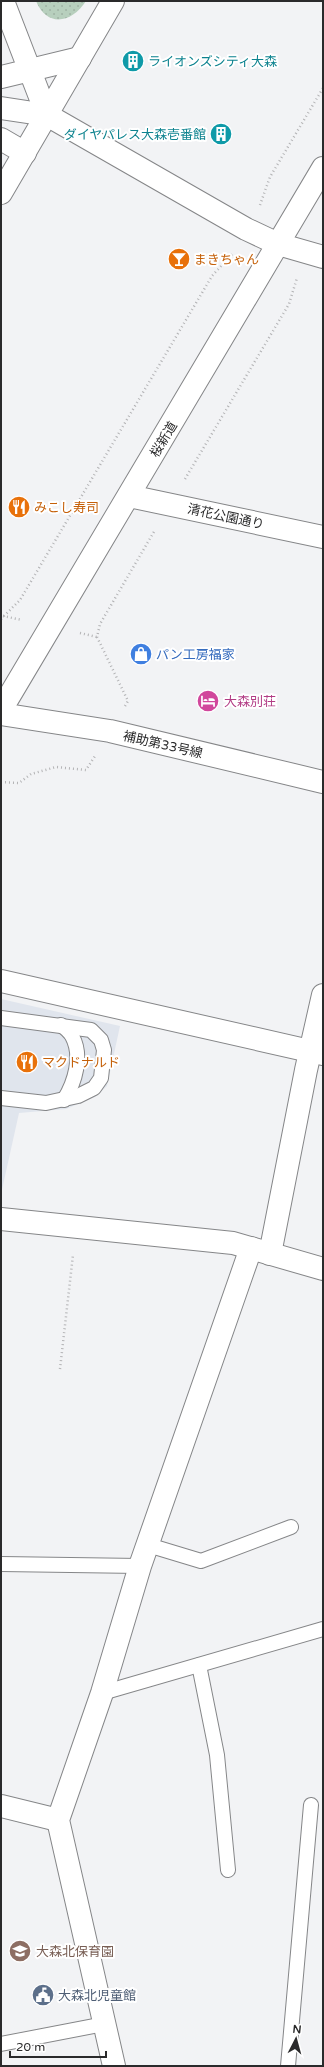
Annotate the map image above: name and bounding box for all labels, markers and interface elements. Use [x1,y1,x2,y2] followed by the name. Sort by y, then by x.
[120,48,146,74] building icon: ライオンズシティ大森
[148,54,277,70] place label: ライオンズシティ大森
[208,121,234,147] building icon: ダイヤパレス大森壱番館
[64,127,206,143] place label: ダイヤパレス大森壱番館
[166,246,192,272] bar icon: まきちゃん
[194,252,259,268] place label: まきちゃん
[147,419,181,460] street label: 桜新道
[6,494,32,520] restaurant icon: みこし寿司
[34,500,99,516] place label: みこし寿司
[186,501,266,533] street label: 清花公園通り
[128,641,154,667] shop icon: パン工房福家
[156,647,235,663] place label: パン工房福家
[195,688,221,714] hotel icon: 大森別荘
[224,694,276,710] place label: 大森別荘
[121,728,204,762] street label: 補助第33号線
[14,1049,40,1075] restaurant icon: マクドナルド
[42,1055,120,1071] place label: マクドナルド
[7,1938,33,1964] school or university icon: 大森北保育園
[36,1944,114,1960] place label: 大森北保育園
[30,1982,56,2008] public building icon: 大森北児童館
[58,1988,136,2004] place label: 大森北児童館
[276,2019,316,2059] north arrow
[292,2023,302,2036] text: N
[10,2033,106,2059] scale bar
[16,2040,45,2054] text: 20 m

